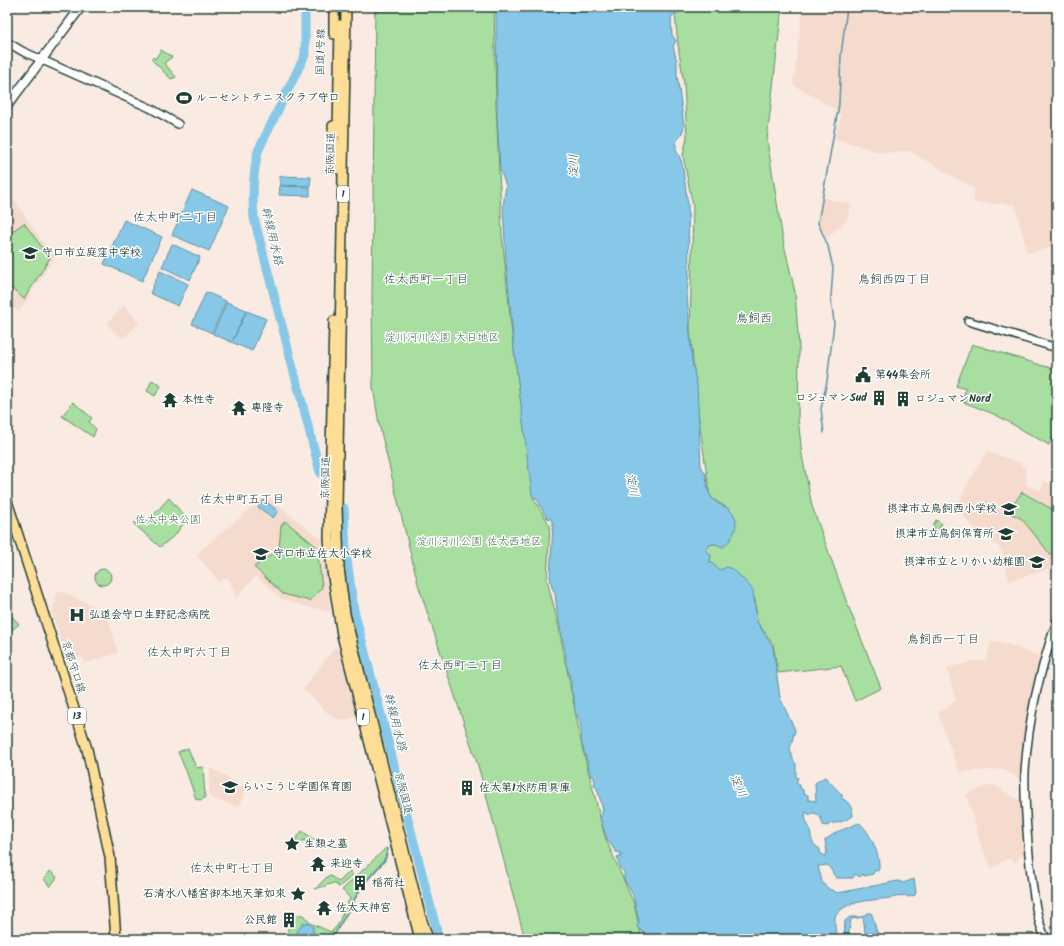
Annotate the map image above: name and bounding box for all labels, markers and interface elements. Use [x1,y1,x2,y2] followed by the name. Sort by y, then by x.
[312,28,330,76] street label: 国道1号線
[175,89,193,107] sports icon: ルーセントテニスクラブ守口
[196,89,340,107] place label: ルーセントテニスクラブ守口
[322,132,340,176] street label: 京阪国道
[564,154,584,178] water label: 淀川
[337,186,349,202] road number: 1
[256,205,288,268] water label: 幹線用水路
[133,208,217,227] district label: 佐太中町二丁目
[21,244,39,262] school or university icon: 守口市立庭窪中学校
[42,244,141,262] place label: 守口市立庭窪中学校
[384,270,468,289] district label: 佐太西町一丁目
[858,270,930,289] district label: 鳥飼西四丁目
[736,309,772,328] district label: 鳥飼西
[385,329,499,347] park label: 淀川河川公園 大日地区
[854,366,872,384] public building icon: 第44集会所
[875,366,931,384] place label: 第44集会所
[796,389,868,407] place label: ロジュマンSud
[870,389,888,407] building icon: ロジュマンSud
[894,390,912,408] building icon: ロジュマンNord
[915,390,992,408] place label: ロジュマンNord
[161,391,179,409] temple icon: 本性寺
[182,391,215,409] place label: 本性寺
[230,399,248,417] temple icon: 専隆寺
[251,399,284,417] place label: 専隆寺
[317,456,335,500] street label: 京阪国道
[620,471,644,499] water label: 淀川
[200,490,284,509] district label: 佐太中町五丁目
[887,500,997,518] place label: 摂津市立鳥飼西小学校
[1000,500,1018,518] school or university icon: 摂津市立鳥飼西小学校
[135,511,201,529] park label: 佐太中央公園
[895,525,994,543] place label: 摂津市立鳥飼保育所
[997,525,1015,543] school or university icon: 摂津市立鳥飼保育所
[416,533,542,551] park label: 淀川河川公園 佐太西地区
[252,545,270,563] school or university icon: 守口市立佐太小学校
[273,545,372,563] place label: 守口市立佐太小学校
[904,553,1025,571] place label: 摂津市立とりかい幼稚園
[1028,553,1046,571] school or university icon: 摂津市立とりかい幼稚園
[68,606,86,624] hospital icon: 弘道会守口生野記念病院
[89,606,210,624] place label: 弘道会守口生野記念病院
[907,630,979,649] district label: 鳥飼西一丁目
[56,638,90,696] street label: 京都守口線
[147,643,231,662] district label: 佐太中町六丁目
[418,656,502,675] district label: 佐太西町二丁目
[379,691,412,754] water label: 幹線用水路
[68,708,86,724] road number: 13
[357,709,369,725] road number: 1
[389,769,417,817] street label: 京阪国道
[724,771,752,801] water label: 淀川
[221,778,239,796] school or university icon: らいこうじ学園保育園
[242,778,352,796] place label: らいこうじ学園保育園
[458,779,476,797] building icon: 佐太第1水防用具庫
[479,779,570,797] place label: 佐太第1水防用具庫
[283,835,301,853] place icon: 生類之墓
[304,835,348,853] place label: 生類之墓
[309,855,327,873] temple icon: 来迎寺
[330,855,363,873] place label: 来迎寺
[190,859,274,878] district label: 佐太中町七丁目
[351,874,369,892] building icon: 稲荷社
[372,874,405,892] place label: 稲荷社
[143,885,286,903] place label: 石清水八幡宮御本地天筆如來
[289,885,307,903] place icon: 石清水八幡宮御本地天筆如來
[315,899,333,917] temple icon: 佐太天神宮
[336,899,391,917] place label: 佐太天神宮
[244,911,277,929] place label: 公民館
[280,911,298,929] building icon: 公民館

